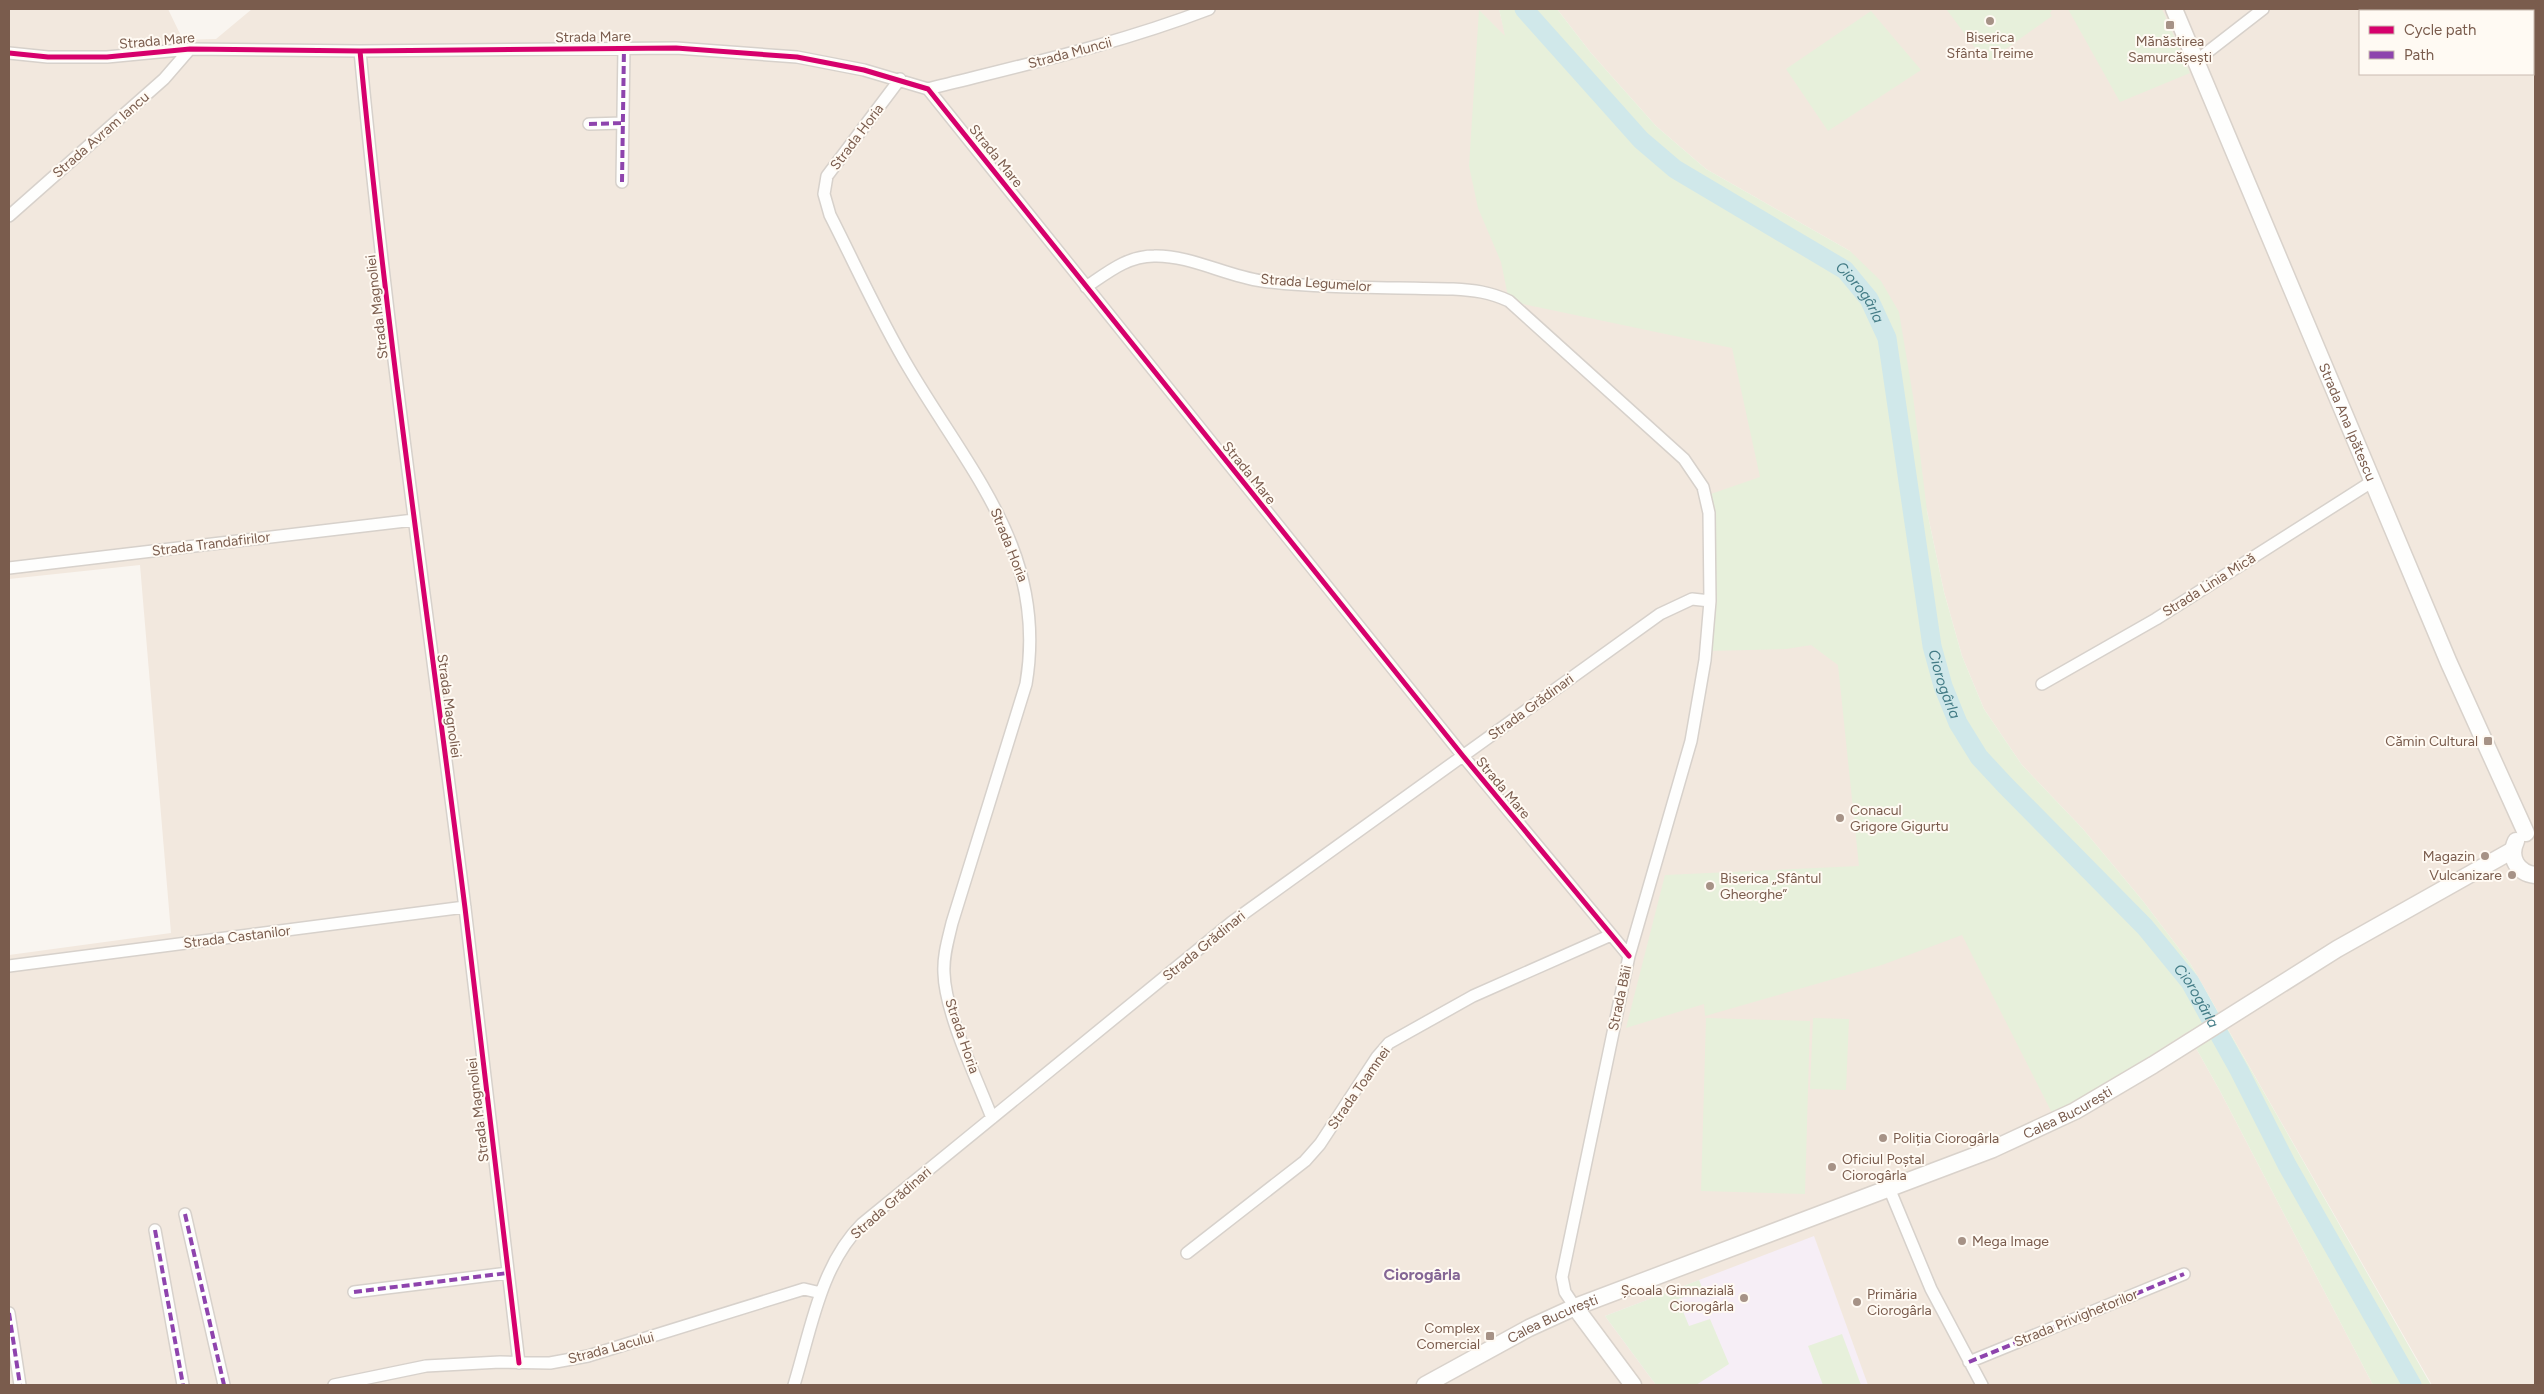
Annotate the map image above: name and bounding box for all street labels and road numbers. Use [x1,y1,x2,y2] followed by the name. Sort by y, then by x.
[555,28,631,46] street label: Strada Mare
[118,29,196,53] street label: Strada Mare
[1026,34,1114,72] street label: Strada Muncii
[49,88,153,182] street label: Strada Avram Iancu
[827,101,887,173] street label: Strada Horia
[966,121,1027,191] street label: Strada Mare
[362,254,392,360] street label: Strada Magnoliei
[1260,271,1372,295] street label: Strada Legumelor
[2315,360,2380,484] street label: Strada Ana Ipătescu
[1219,438,1280,508] street label: Strada Mare
[986,506,1032,584] street label: Strada Horia
[151,528,271,560] street label: Strada Trandafirilor
[2159,550,2259,620] street label: Strada Linia Mică
[433,653,465,759] street label: Strada Magnoliei
[1485,670,1577,744] street label: Strada Grădinari
[1472,753,1534,823] street label: Strada Mare
[1159,907,1249,985] street label: Strada Grădinari
[183,922,292,952] street label: Strada Castanilor
[1605,964,1635,1032] street label: Strada Băii
[941,996,983,1076] street label: Strada Horia
[1324,1043,1394,1133] street label: Strada Toamnei
[463,1057,493,1163] street label: Strada Magnoliei
[2020,1083,2115,1142] street label: Calea București
[847,1163,935,1243] street label: Strada Grădinari
[2012,1285,2141,1351] street label: Strada Privighetorilor
[1504,1291,1600,1347] street label: Calea București
[566,1328,656,1368] street label: Strada Lacului

